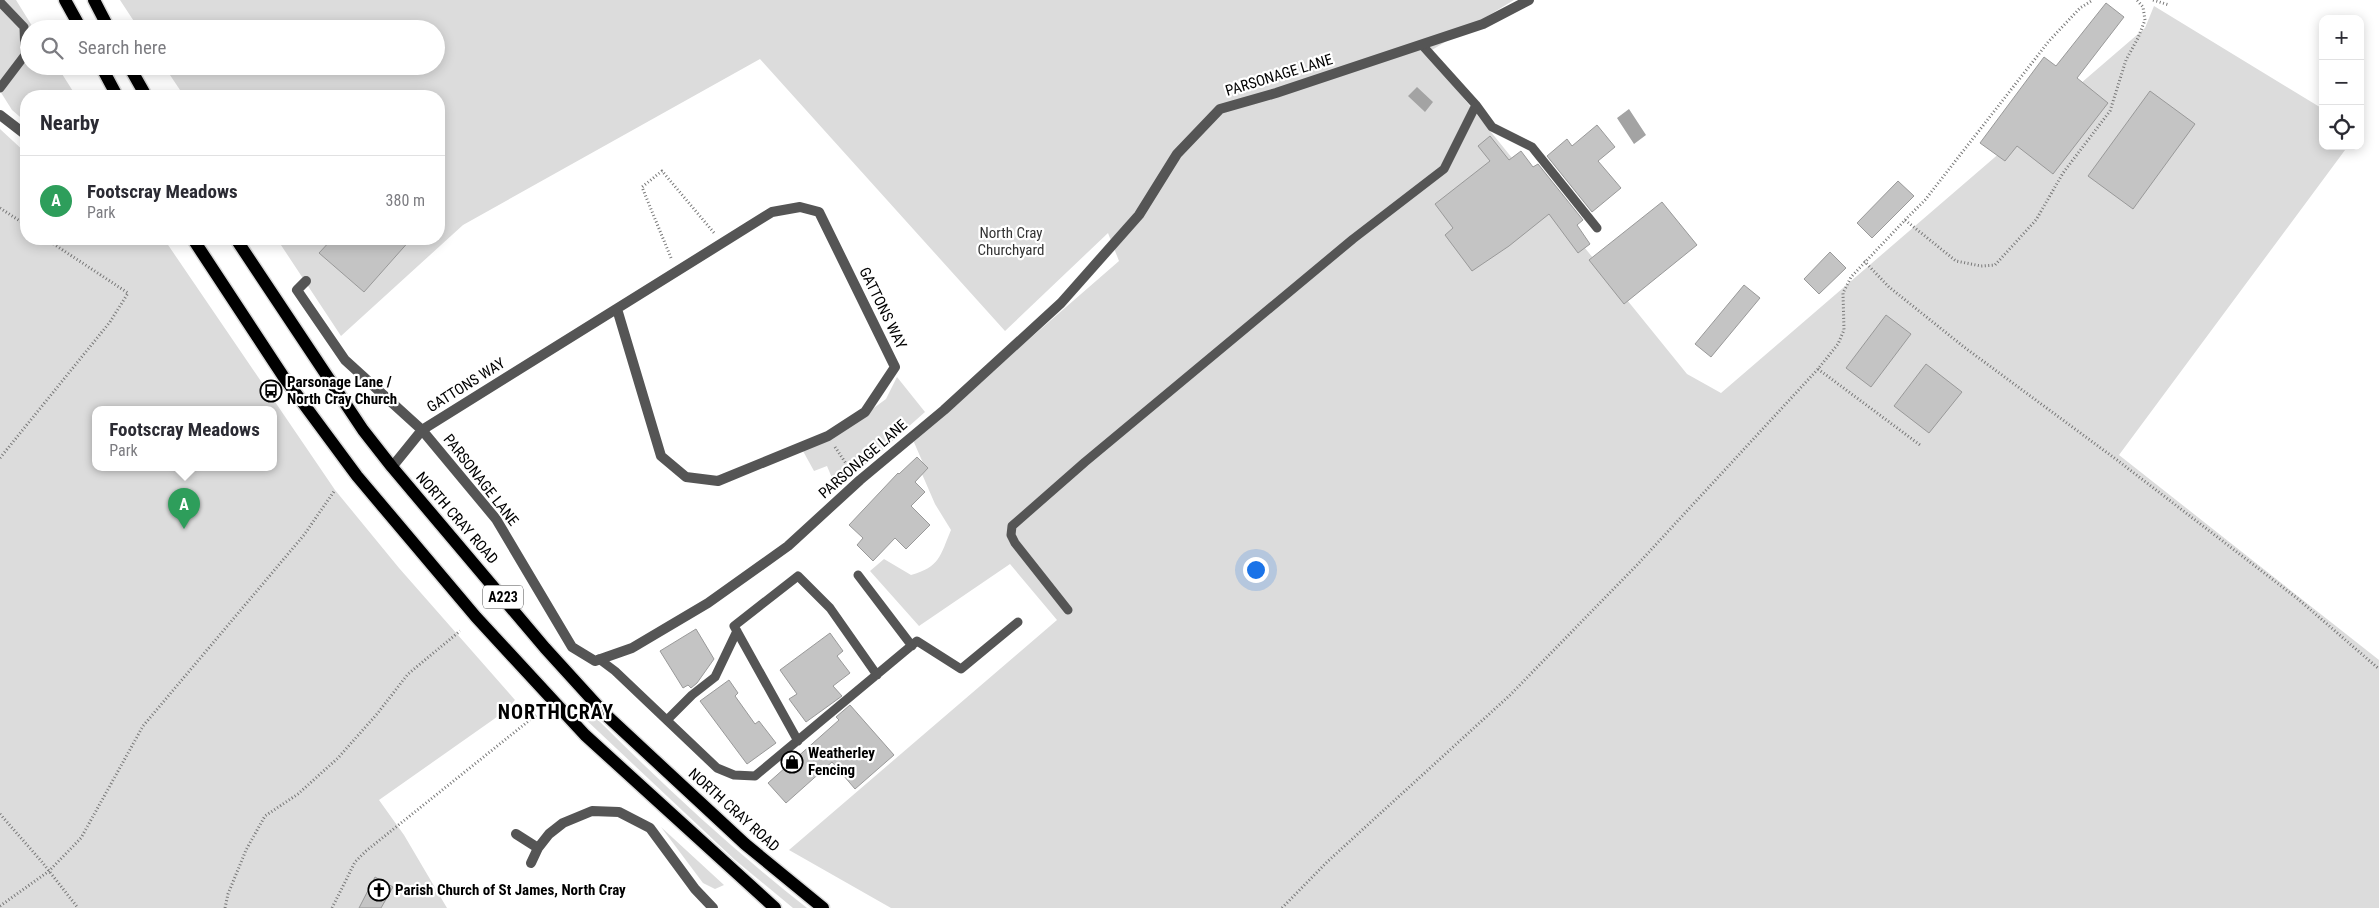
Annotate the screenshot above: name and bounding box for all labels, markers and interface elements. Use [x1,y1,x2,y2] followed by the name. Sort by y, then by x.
[2319,15,2364,150] map controls
[2319,15,2364,60] button: +
[20,20,445,75] search box
[38,34,66,62] icon: search
[78,36,166,59] text: Search here
[1223,50,1335,100] street label: PARSONAGE LANE
[2319,60,2364,105] button: −
[2319,105,2364,150] button: locate
[40,111,99,135] text: Nearby
[87,180,238,203] text: Footscray Meadows
[51,191,61,210] text: A
[386,191,425,210] text: 380 m
[87,203,116,222] text: Park
[978,224,1044,259] park label: North Cray Churchyard
[855,264,911,352] street label: GATTONS WAY
[424,354,508,416] street label: GATTONS WAY
[287,373,397,408] place label: Parsonage Lane / North Cray Church
[259,379,283,403] bus stop icon: Parsonage Lane / North Cray Church
[92,406,277,471] popup
[815,416,911,502] street label: PARSONAGE LANE
[109,418,260,441] text: Footscray Meadows
[440,431,522,529] street label: PARSONAGE LANE
[109,441,138,460] text: Park
[412,468,502,568] street label: NORTH CRAY ROAD
[168,488,200,529] pin: A
[1243,557,1269,583] your location
[483,586,523,608] road number: A223
[498,700,614,724] district label: NORTH CRAY
[808,744,875,779] place label: Weatherley Fencing
[780,750,804,774] shop icon: Weatherley Fencing
[685,764,783,856] street label: NORTH CRAY ROAD
[367,878,391,902] church icon: Parish Church of St James, North Cray
[395,881,626,899] place label: Parish Church of St James, North Cray

